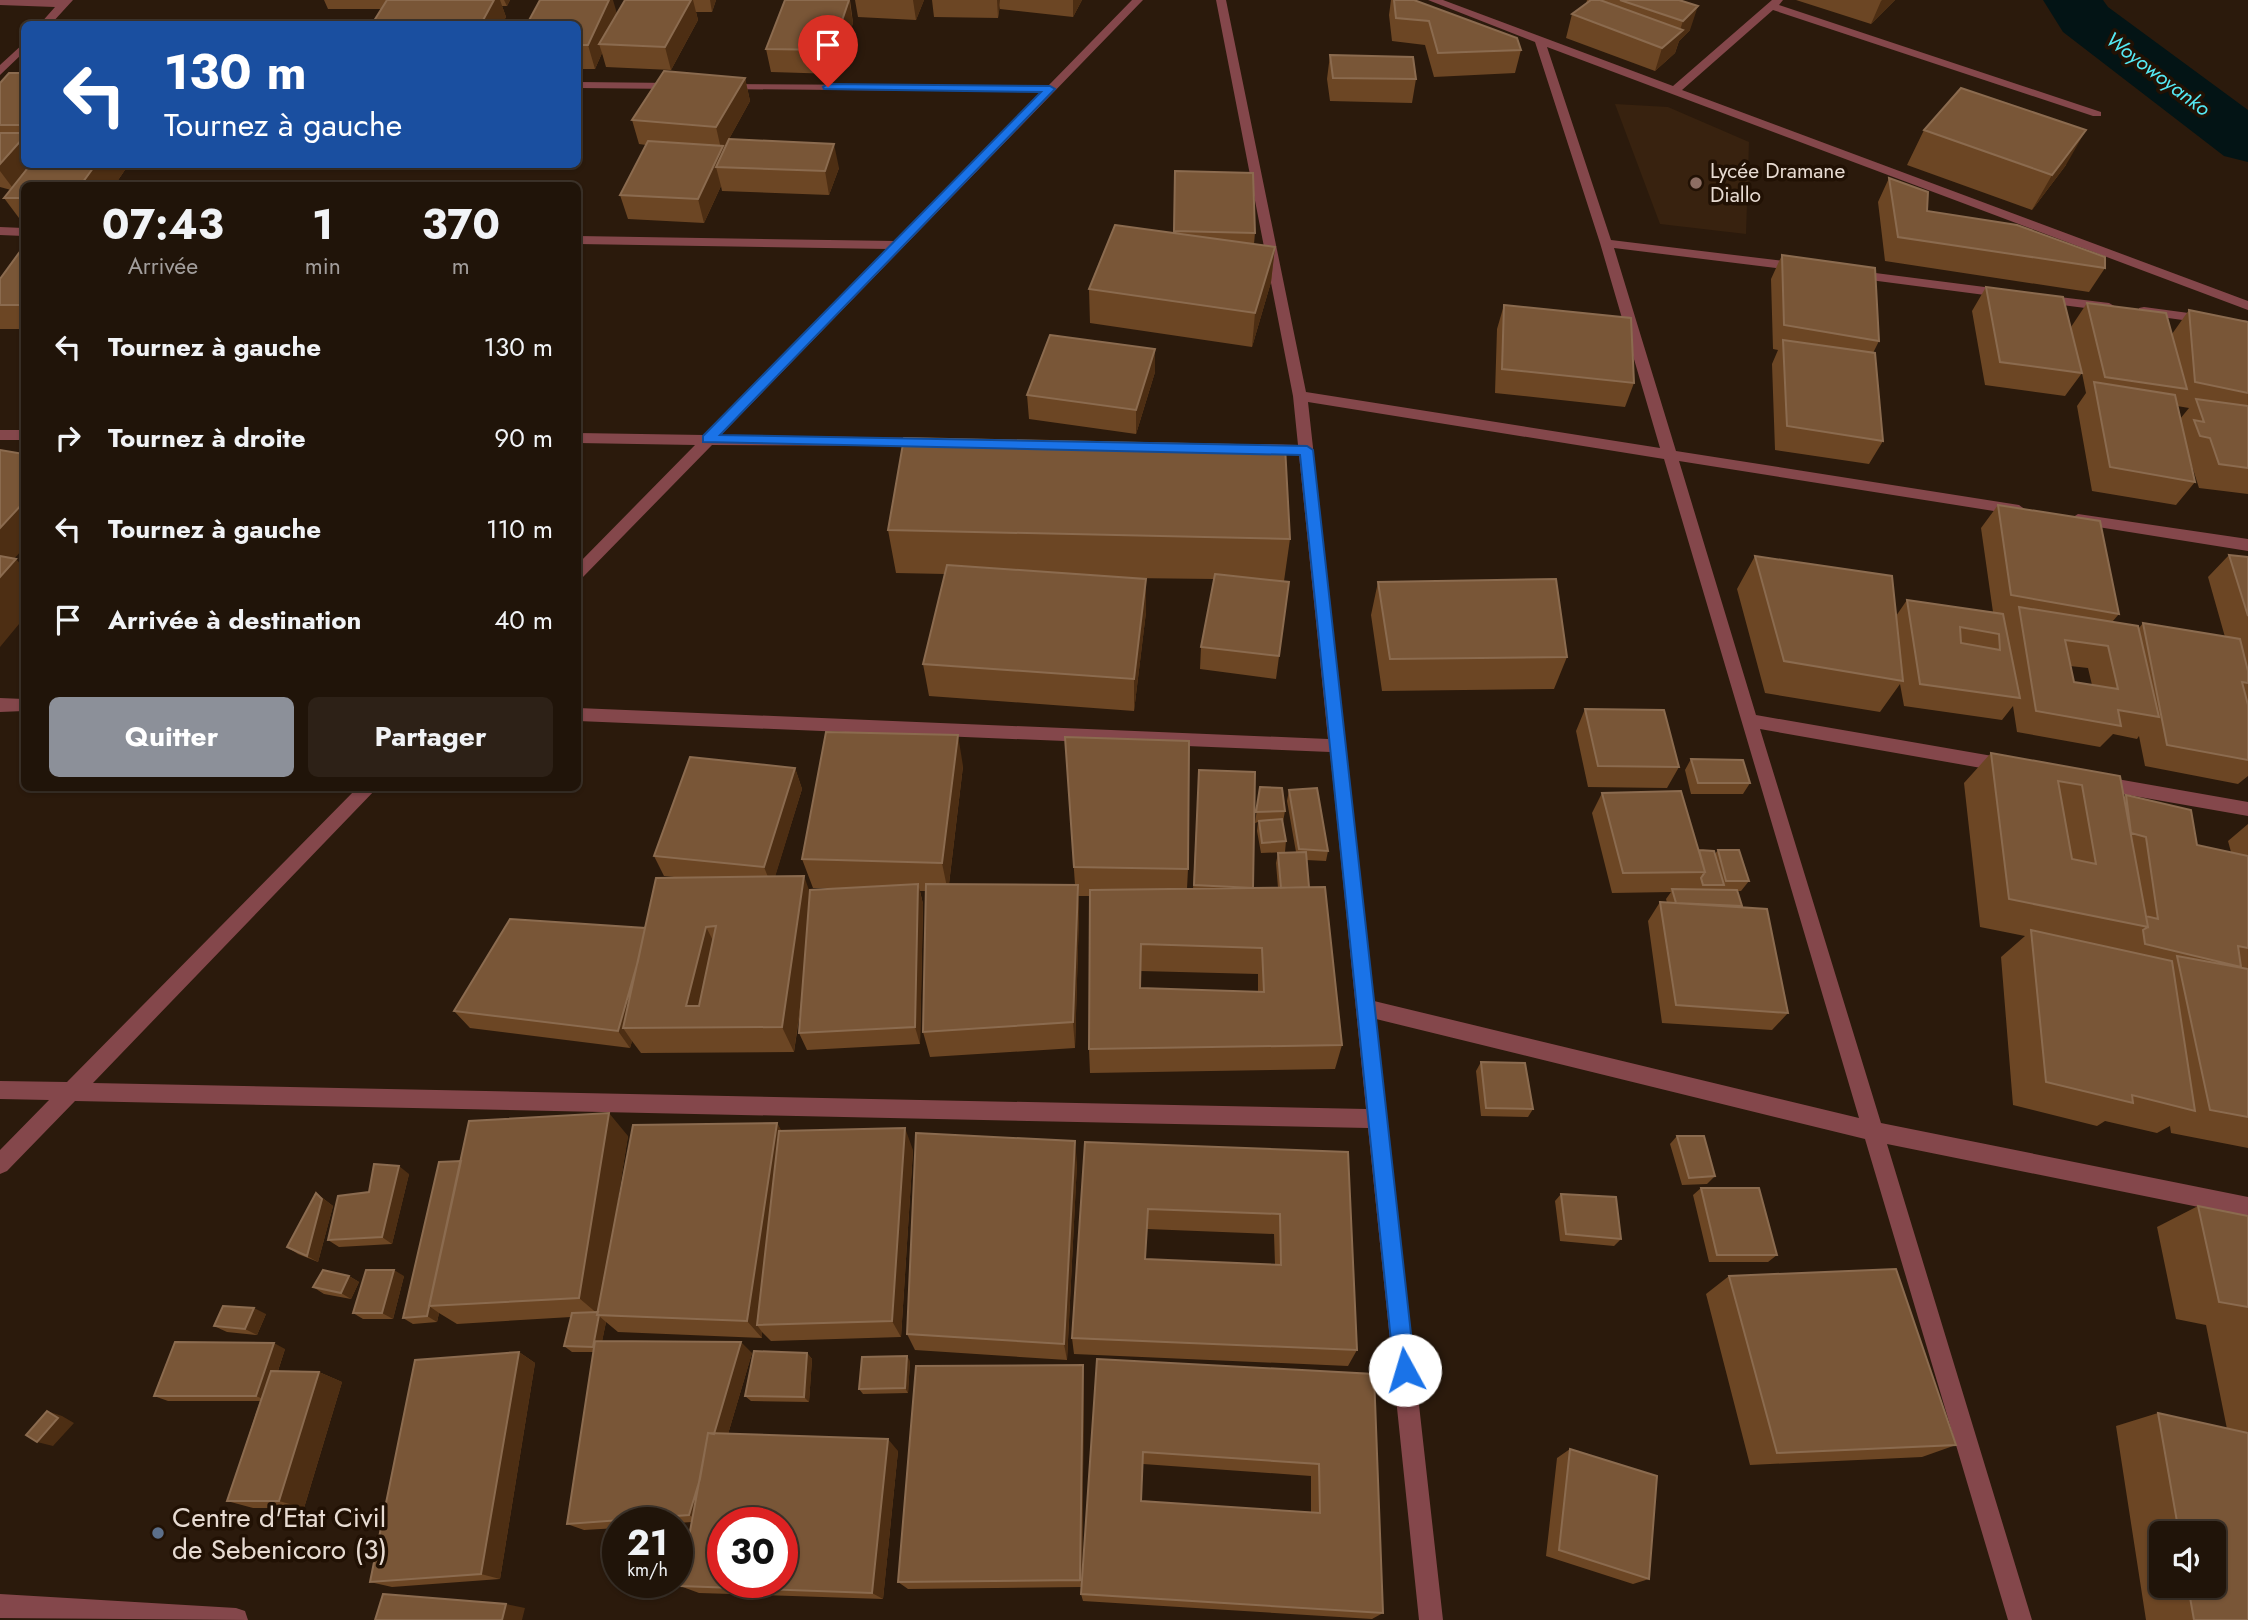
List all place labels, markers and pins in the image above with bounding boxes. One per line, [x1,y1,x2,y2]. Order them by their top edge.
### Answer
pin [798,15,858,87]
place label: Lycée Dramane Diallo [1710,156,1845,210]
marker: Lycée Dramane Diallo [1688,175,1704,191]
place label: Centre d'Etat Civil de Sebenicoro (3) [172,1497,387,1570]
marker: Centre d'Etat Civil de Sebenicoro (3) [150,1525,166,1541]

